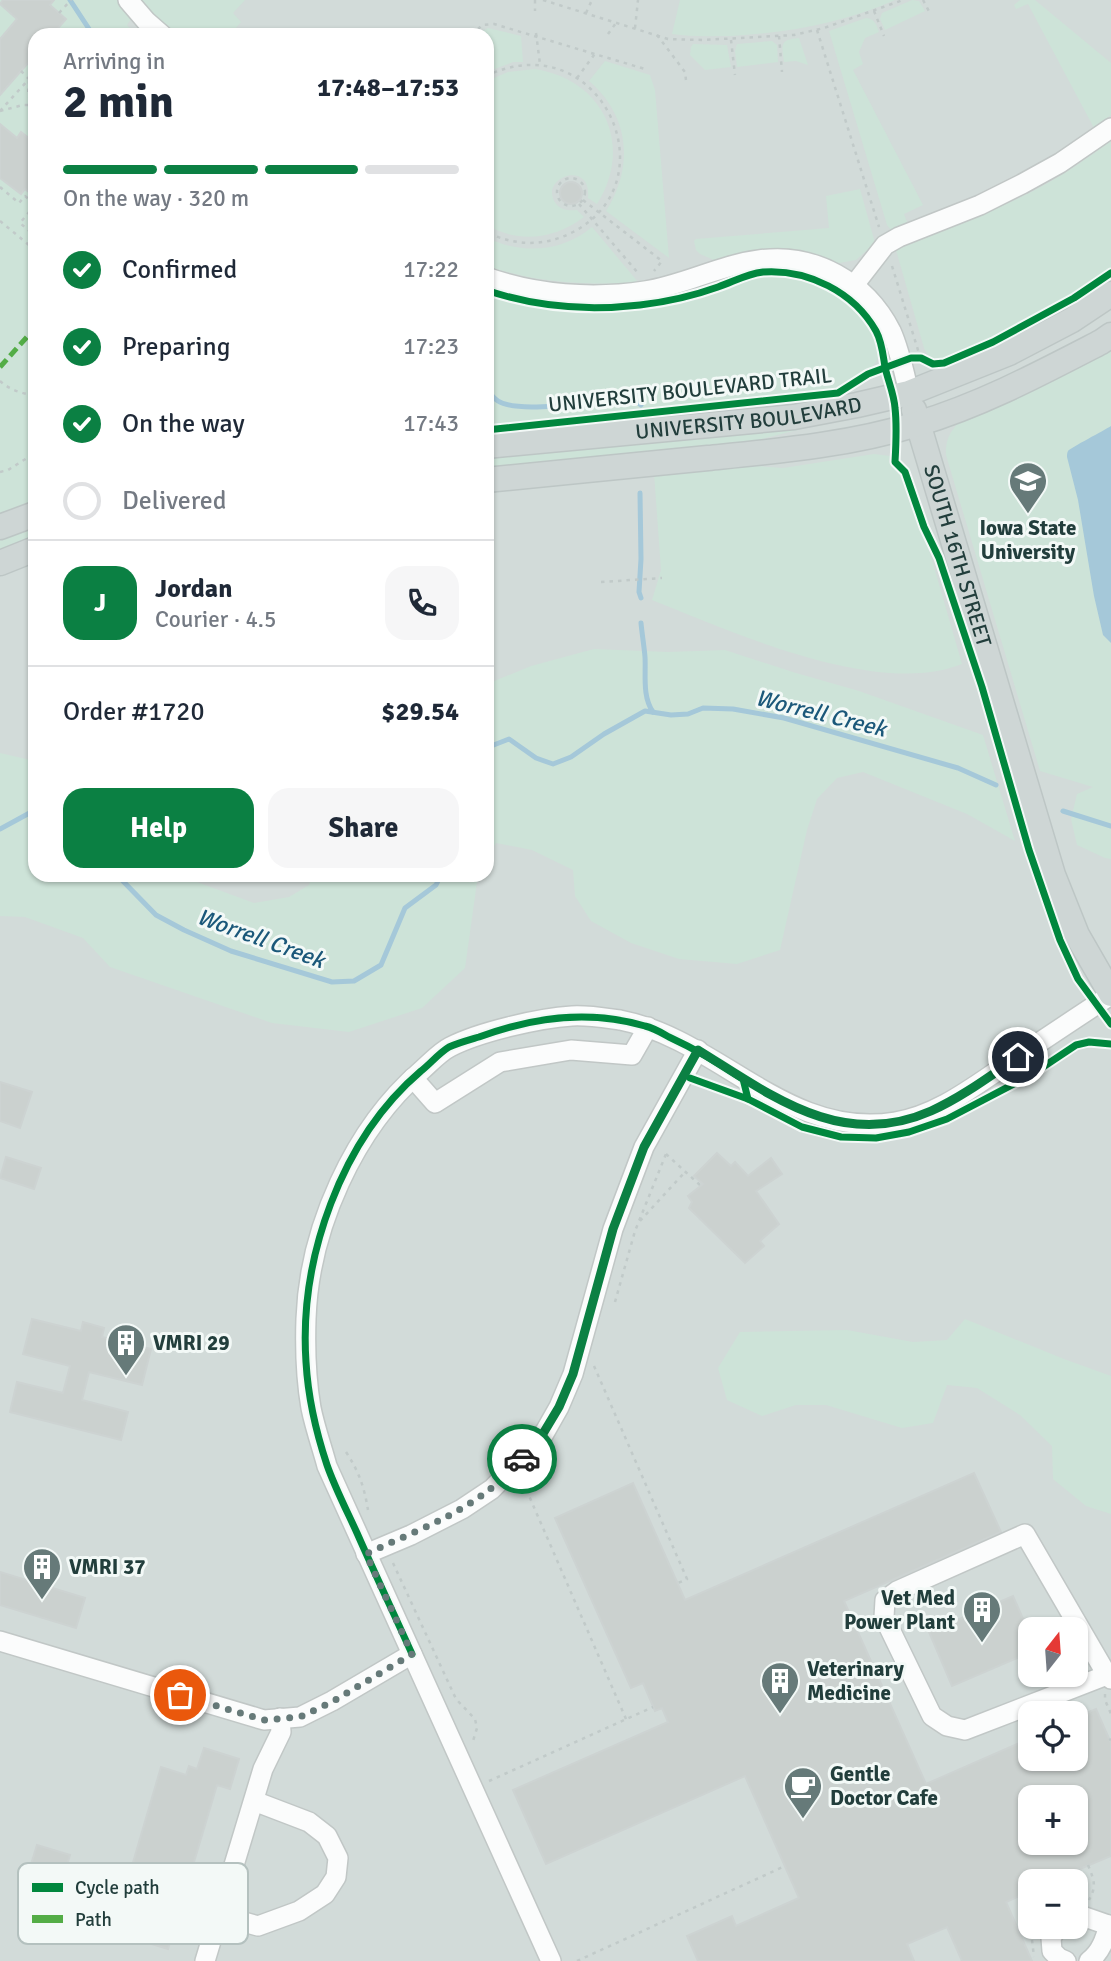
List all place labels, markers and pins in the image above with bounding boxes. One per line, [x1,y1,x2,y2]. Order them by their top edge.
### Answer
school or university icon: Iowa State University [1007,460,1049,515]
place label: Iowa State University [979,515,1077,565]
pin [988,1027,1048,1087]
building icon: VMRI 29 [105,1322,147,1377]
place label: VMRI 29 [153,1330,230,1356]
building icon: VMRI 37 [21,1546,63,1601]
place label: VMRI 37 [69,1554,146,1580]
place label: Vet Med Power Plant [844,1585,955,1635]
building icon: Vet Med Power Plant [961,1589,1003,1644]
place label: Veterinary Medicine [807,1656,905,1706]
building icon: Veterinary Medicine [759,1660,801,1715]
pin [150,1665,210,1725]
place label: Gentle Doctor Cafe [830,1761,938,1811]
cafe icon: Gentle Doctor Cafe [782,1765,824,1820]

